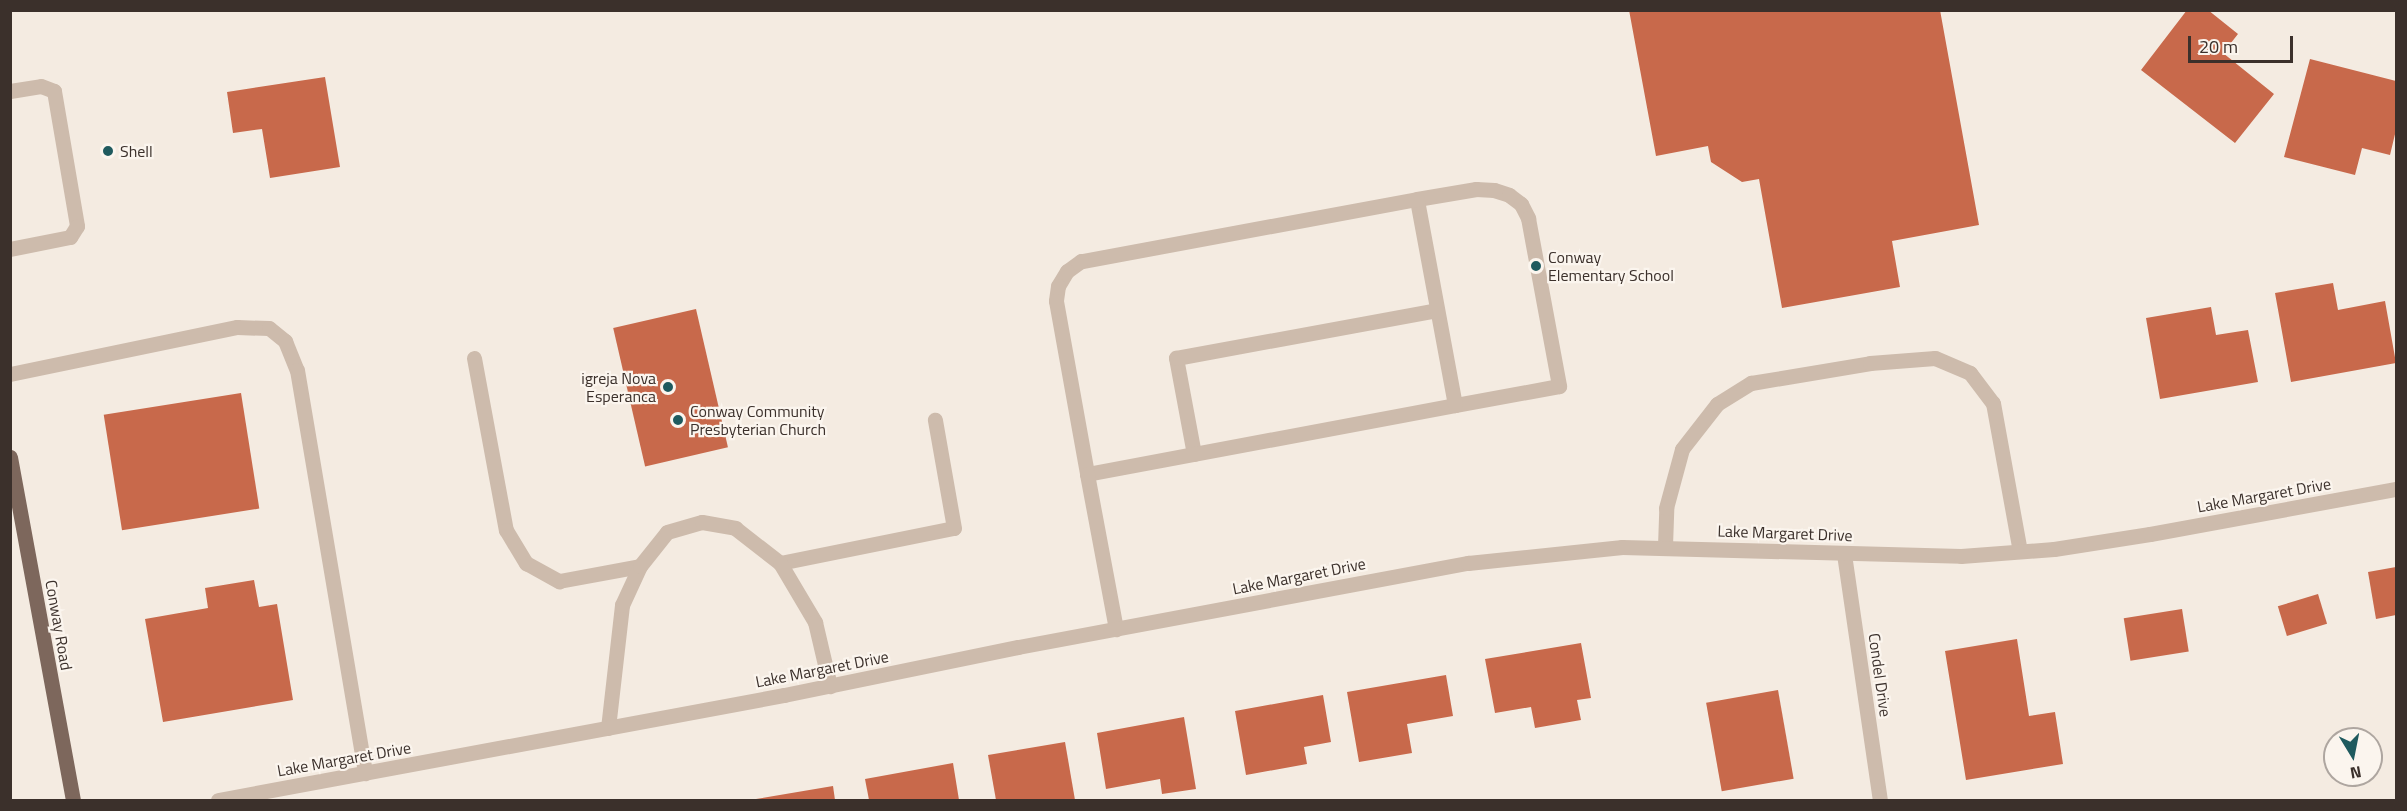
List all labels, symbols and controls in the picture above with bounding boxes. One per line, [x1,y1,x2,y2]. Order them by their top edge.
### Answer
scale bar [2191,24,2296,62]
text: 20 m [2199,33,2238,60]
place label: Shell [120,141,153,161]
marker: Shell [101,144,115,158]
place label: Conway Elementary School [1548,247,1674,285]
marker: Conway Elementary School [1529,259,1543,273]
place label: igreja Nova Esperanca [581,368,656,406]
marker: igreja Nova Esperanca [661,380,675,394]
place label: Conway Community Presbyterian Church [690,401,826,439]
marker: Conway Community Presbyterian Church [671,413,685,427]
street label: Lake Margaret Drive [2196,474,2332,516]
street label: Lake Margaret Drive [1717,521,1853,545]
street label: Lake Margaret Drive [1231,554,1367,598]
street label: Conway Road [42,578,76,672]
street label: Condel Drive [1865,632,1895,718]
street label: Lake Margaret Drive [754,647,890,691]
north arrow [2323,727,2383,787]
street label: Lake Margaret Drive [276,738,412,780]
text: N [2348,760,2363,786]

